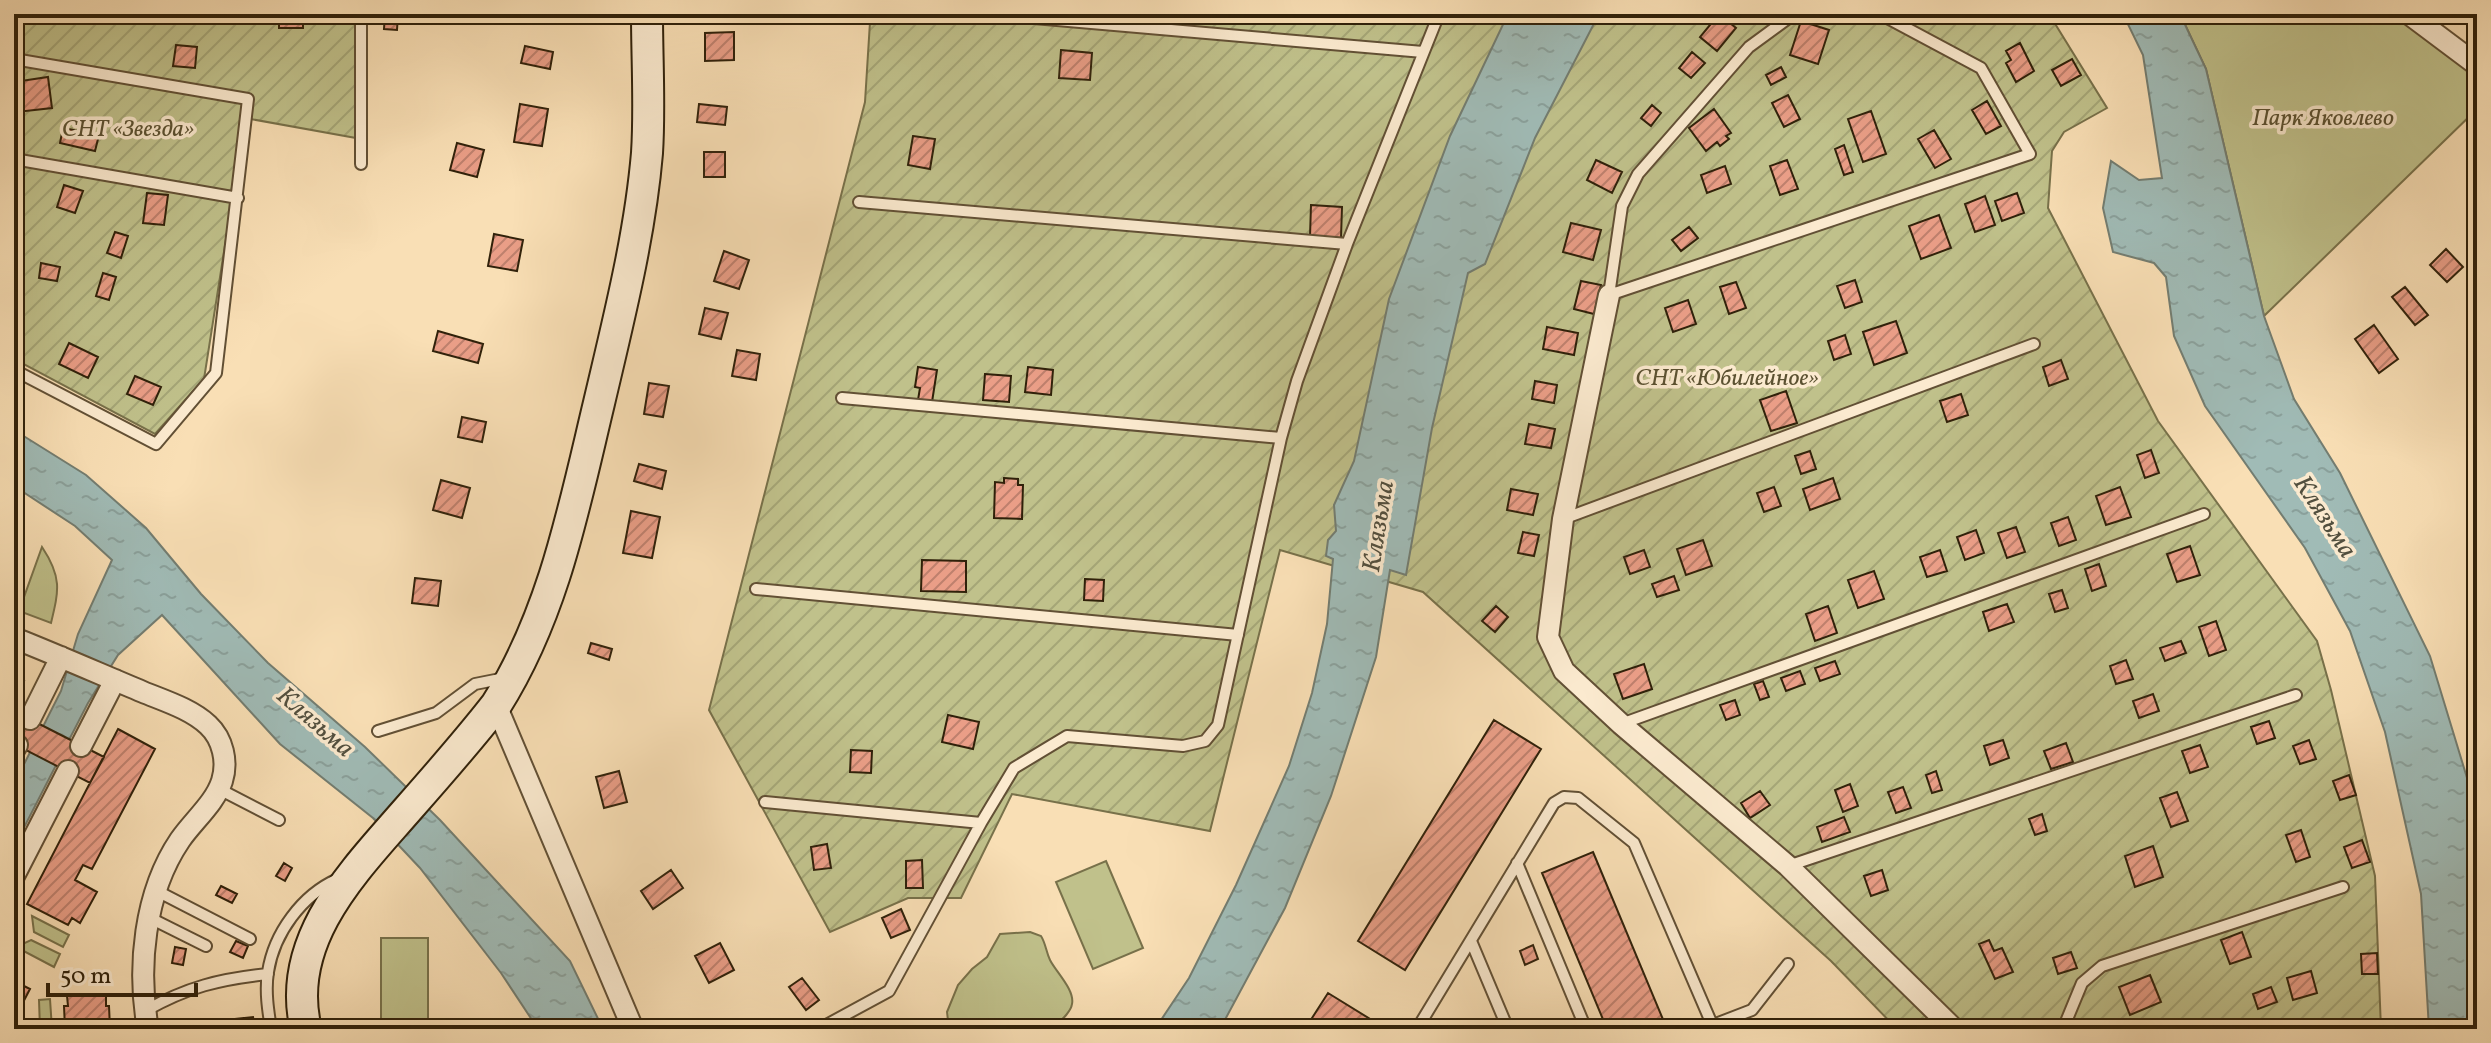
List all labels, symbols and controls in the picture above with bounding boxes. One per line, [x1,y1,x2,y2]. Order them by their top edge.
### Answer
park label: Парк Яковлево [2252,102,2394,136]
park label: СНТ «Звезда» [62,113,194,147]
park label: СНТ «Юбилейное» [1635,362,1819,396]
water label: Клязьма [2284,469,2365,566]
water label: Клязьма [1354,478,1404,575]
water label: Клязьма [268,679,361,766]
scale bar [48,947,196,997]
text: 50 m [60,960,112,994]

